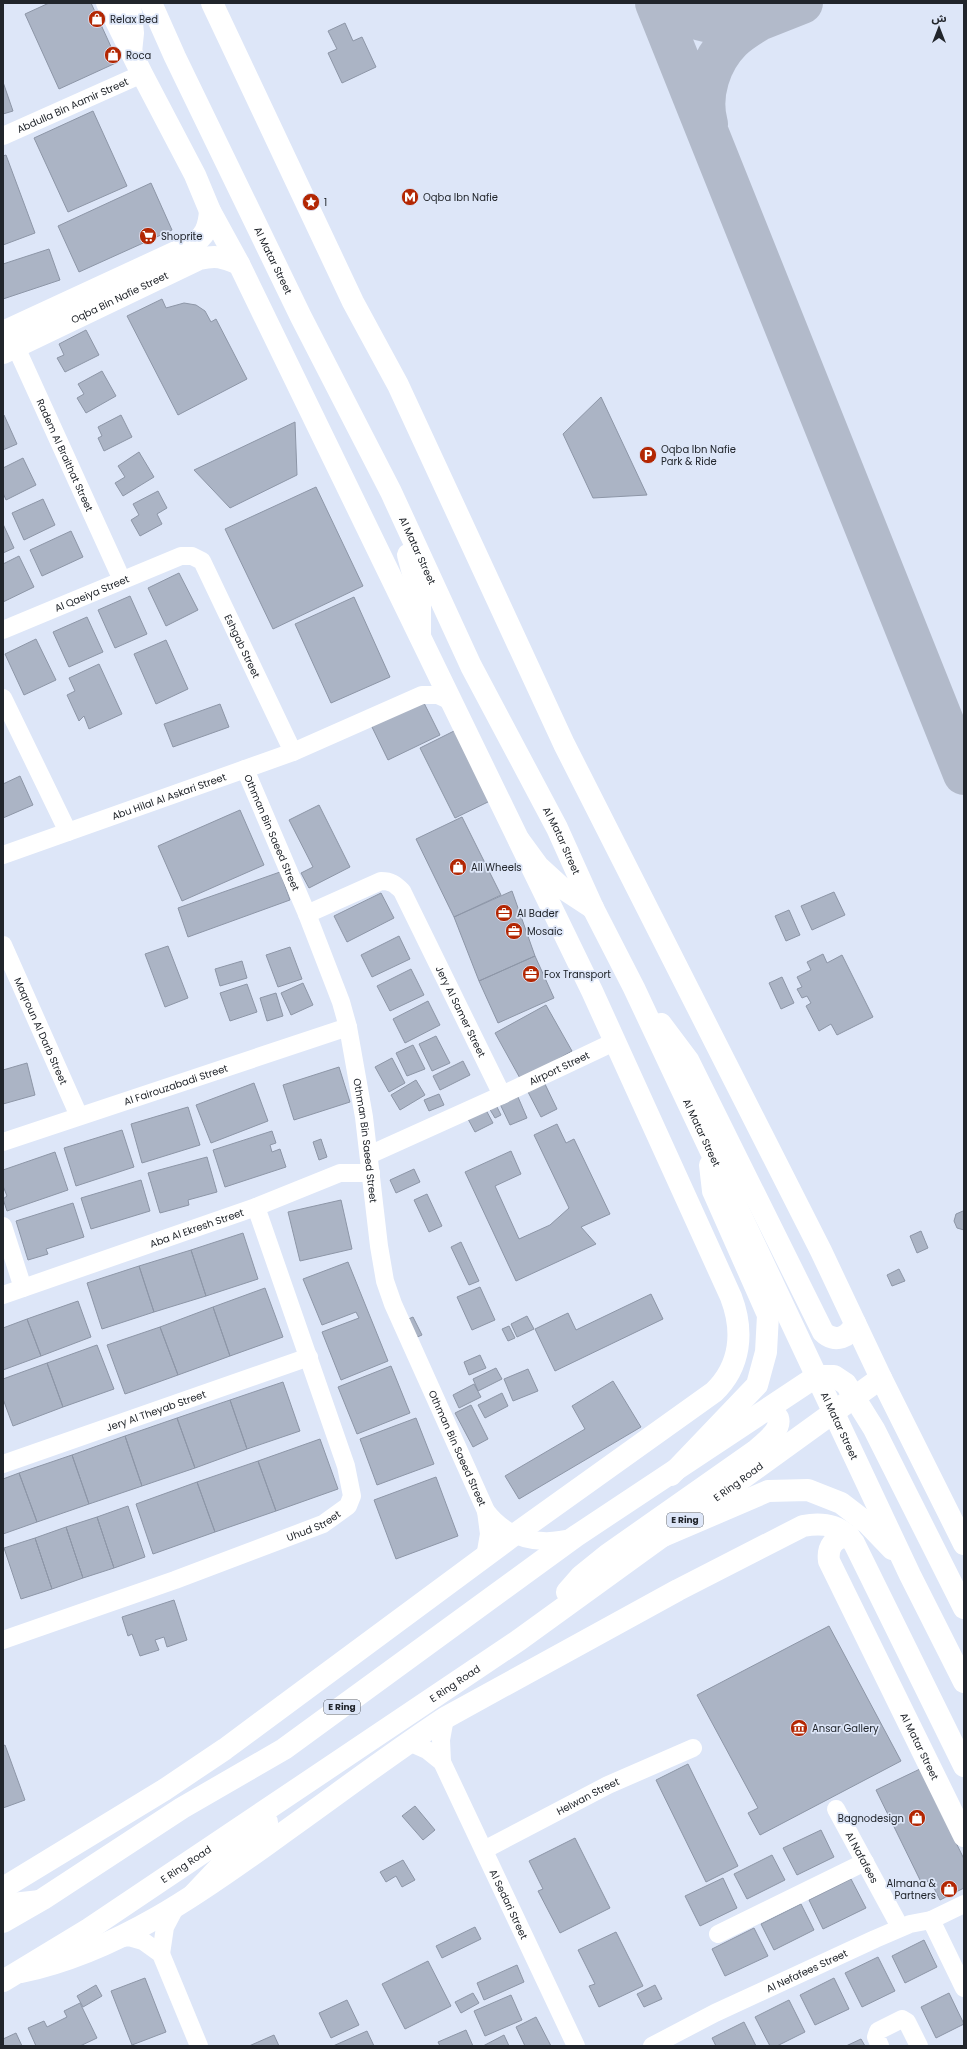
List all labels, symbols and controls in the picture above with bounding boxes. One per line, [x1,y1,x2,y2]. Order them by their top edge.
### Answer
north arrow [919,8,959,48]
shop icon: Relax Bed [87,9,107,29]
text: ش [931,10,947,26]
place label: Relax Bed [110,12,158,27]
shop icon: Roca [103,45,123,65]
place label: Roca [126,48,151,63]
street label: Abdulla Bin Aamir Street [14,73,131,136]
metro station icon: Oqba Ibn Nafie [400,187,420,207]
place label: Oqba Ibn Nafie [423,190,498,205]
place icon: 1 [301,192,321,212]
place label: 1 [324,195,327,210]
street label: Al Matar Street [251,224,296,297]
supermarket icon: Shoprite [138,226,158,246]
place label: Shoprite [161,229,202,244]
street label: Oqba Bin Nafie Street [68,267,171,327]
street label: Radem Al Braithat Street [33,396,97,514]
place label: Oqba Ibn Nafie Park & Ride [661,442,736,469]
parking icon: Oqba Ibn Nafie Park & Ride [638,445,658,465]
street label: Al Matar Street [396,514,440,587]
street label: Al Qaeiya Street [52,571,132,615]
street label: Eshgab Street [221,612,264,681]
street label: Abu Hilal Al Askari Street [110,769,228,823]
street label: Othman Bin Saeed Street [241,772,304,893]
street label: Al Matar Street [539,804,584,877]
shop icon: All Wheels [448,857,468,877]
place label: All Wheels [471,860,522,875]
office icon: Al Bader [494,903,514,923]
place label: Al Bader [517,906,559,921]
office icon: Mosaic [504,921,524,941]
place label: Mosaic [527,924,563,939]
street label: Jery Al Samer Street [432,963,490,1060]
office icon: Fox Transport [521,964,541,984]
place label: Fox Transport [544,967,611,982]
street label: Maqroun Al Darb Street [11,975,72,1087]
street label: Airport Street [526,1047,592,1089]
street label: Al Fairouzabadi Street [122,1060,230,1109]
street label: Othman Bin Saeed Street [350,1077,381,1204]
street label: Al Matar Street [680,1096,724,1169]
street label: Aba Al Ekresh Street [148,1204,246,1251]
street label: Jery Al Theyab Street [104,1386,208,1435]
street label: Othman Bin Saeed Street [425,1388,490,1509]
street label: Al Matar Street [817,1389,862,1462]
street label: E Ring Road [710,1458,766,1505]
street label: Uhud Street [284,1506,344,1545]
road number: E Ring [667,1513,703,1527]
street label: E Ring Road [426,1661,483,1706]
road number: E Ring [324,1700,360,1714]
street label: Al Matar Street [897,1710,943,1783]
museum icon: Ansar Gallery [789,1718,809,1738]
place label: Ansar Gallery [812,1721,879,1736]
street label: Helwan Street [554,1773,622,1818]
shop icon: Bagnodesign [907,1808,927,1828]
place label: Bagnodesign [838,1811,904,1826]
street label: Al Nafafees [842,1829,882,1886]
street label: E Ring Road [157,1842,214,1886]
street label: Al Sedari Street [486,1867,532,1942]
place label: Almana & Partners [887,1876,937,1903]
shop icon: Almana & Partners [939,1879,959,1899]
street label: Al Nefafees Street [763,1945,850,1996]

